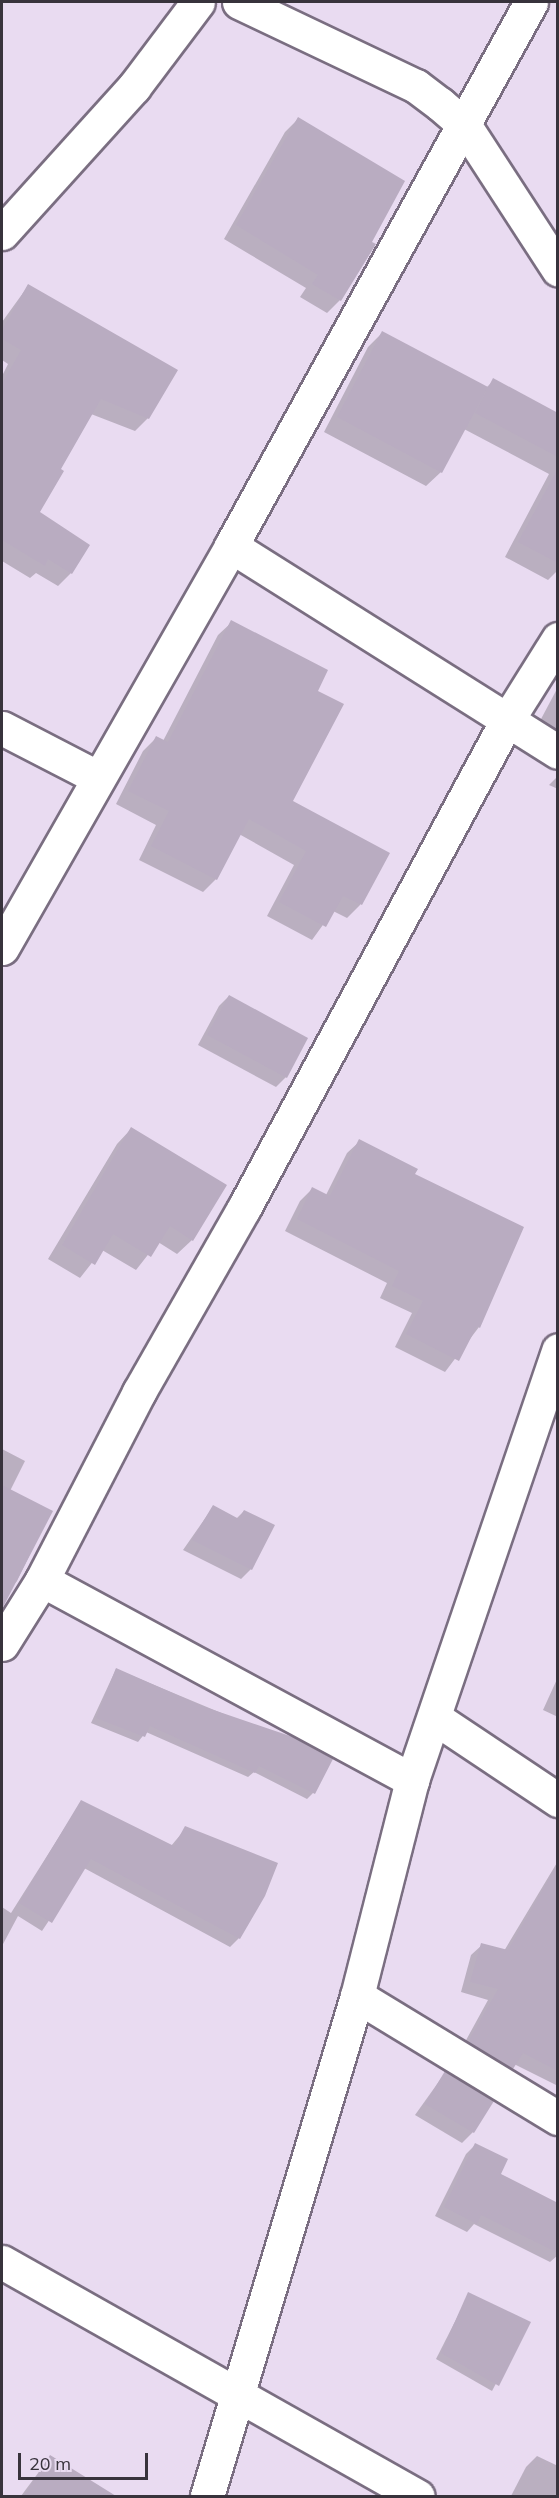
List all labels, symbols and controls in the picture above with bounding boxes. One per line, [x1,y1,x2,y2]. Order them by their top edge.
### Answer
scale bar [21,2441,152,2479]
text: 20 m [29,2452,71,2475]

